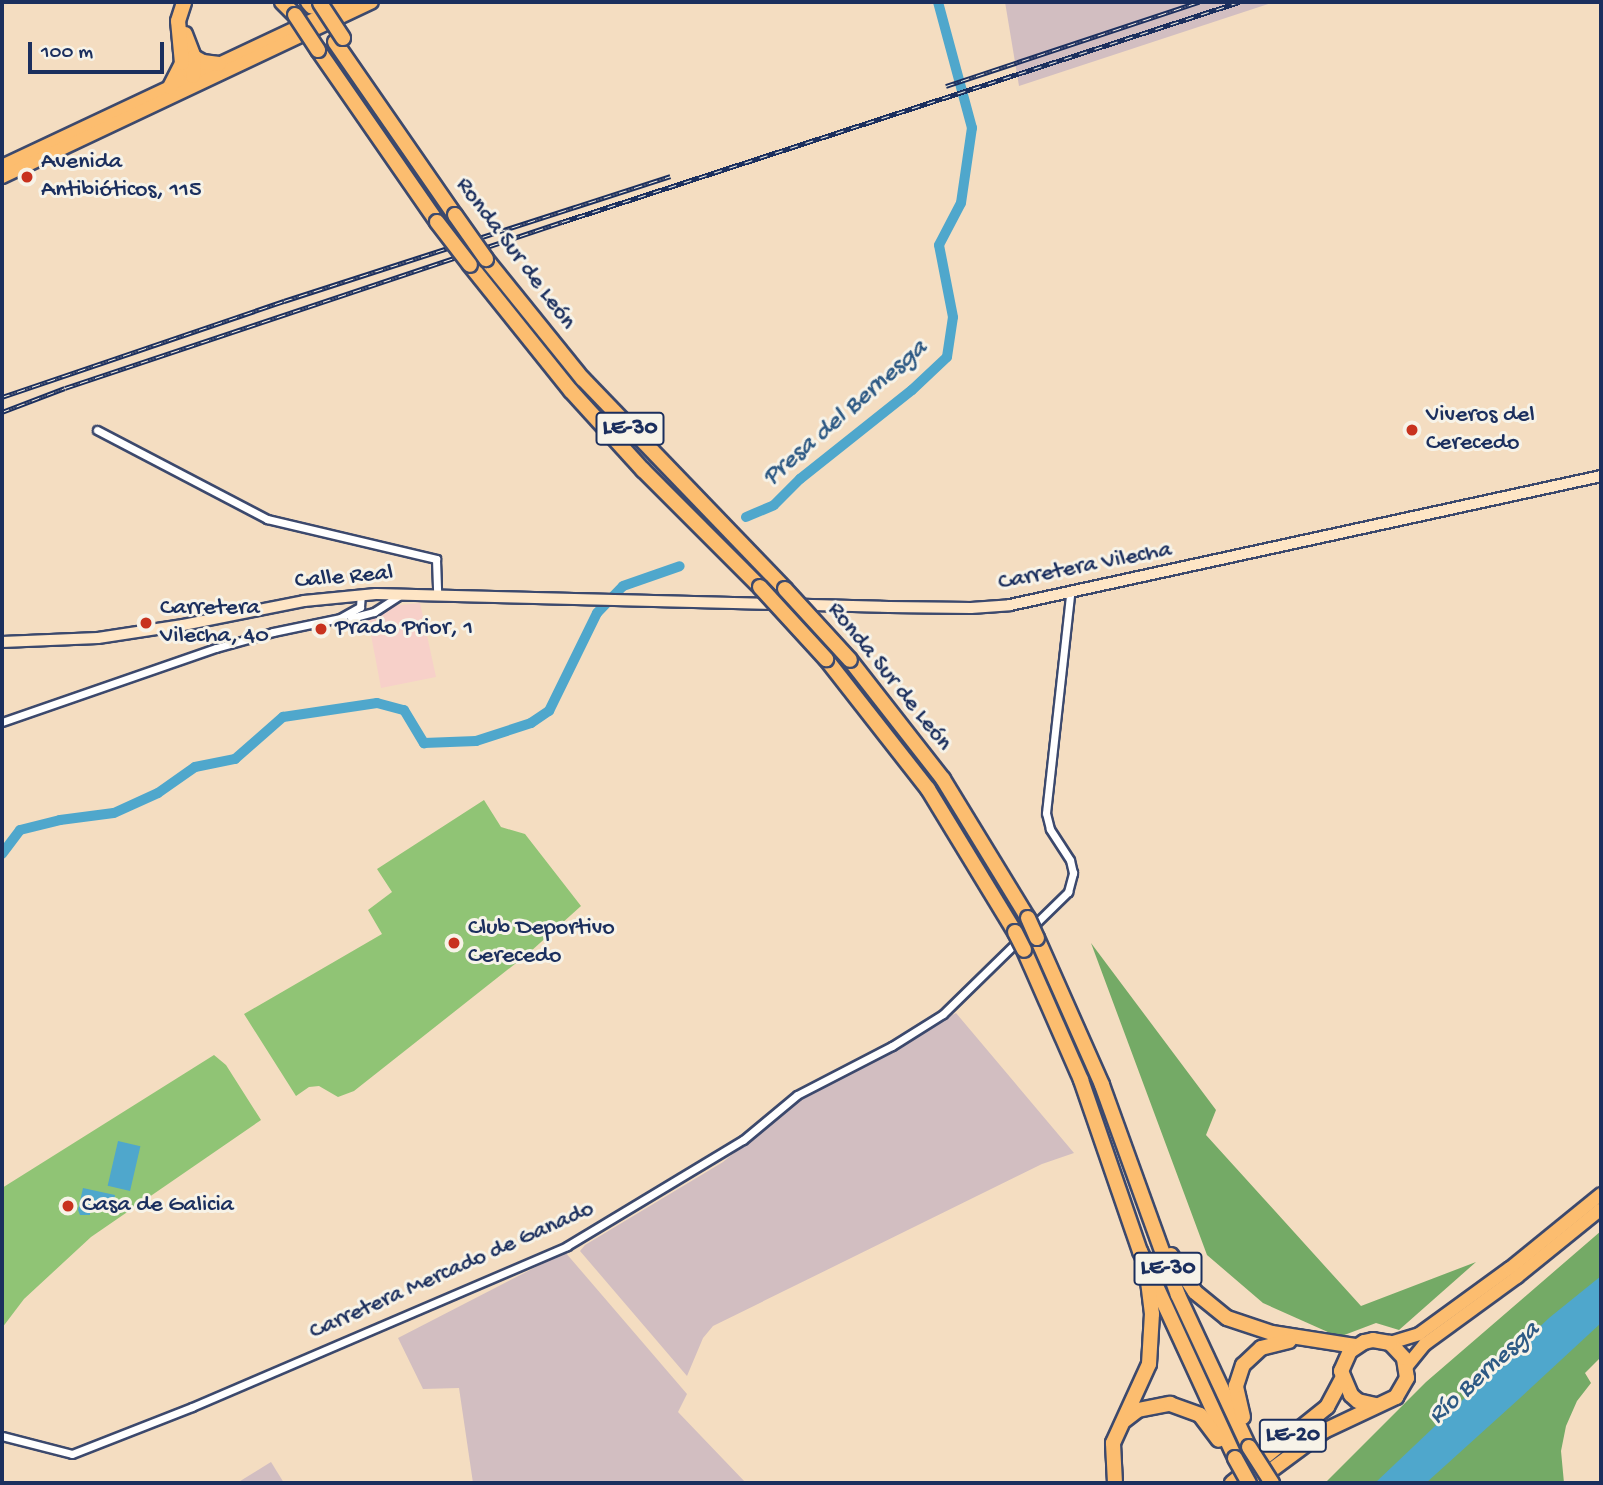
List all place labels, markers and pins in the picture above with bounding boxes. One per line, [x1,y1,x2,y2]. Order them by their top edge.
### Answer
place label: Avenida Antibióticos, 115 [41,149,202,205]
marker: Avenida Antibióticos, 115 [19,169,35,185]
place label: Viveros del Cerecedo [1426,402,1535,458]
marker: Viveros del Cerecedo [1404,422,1420,438]
place label: Carretera Vilecha, 40 [160,595,269,651]
marker: Carretera Vilecha, 40 [138,615,154,631]
place label: Prado Prior, 1 [335,615,473,643]
marker: Prado Prior, 1 [313,621,329,637]
place label: Club Deportivo Cerecedo [468,915,615,971]
marker: Club Deportivo Cerecedo [446,935,462,951]
place label: Casa de Galicia [82,1192,234,1220]
marker: Casa de Galicia [60,1198,76,1214]

